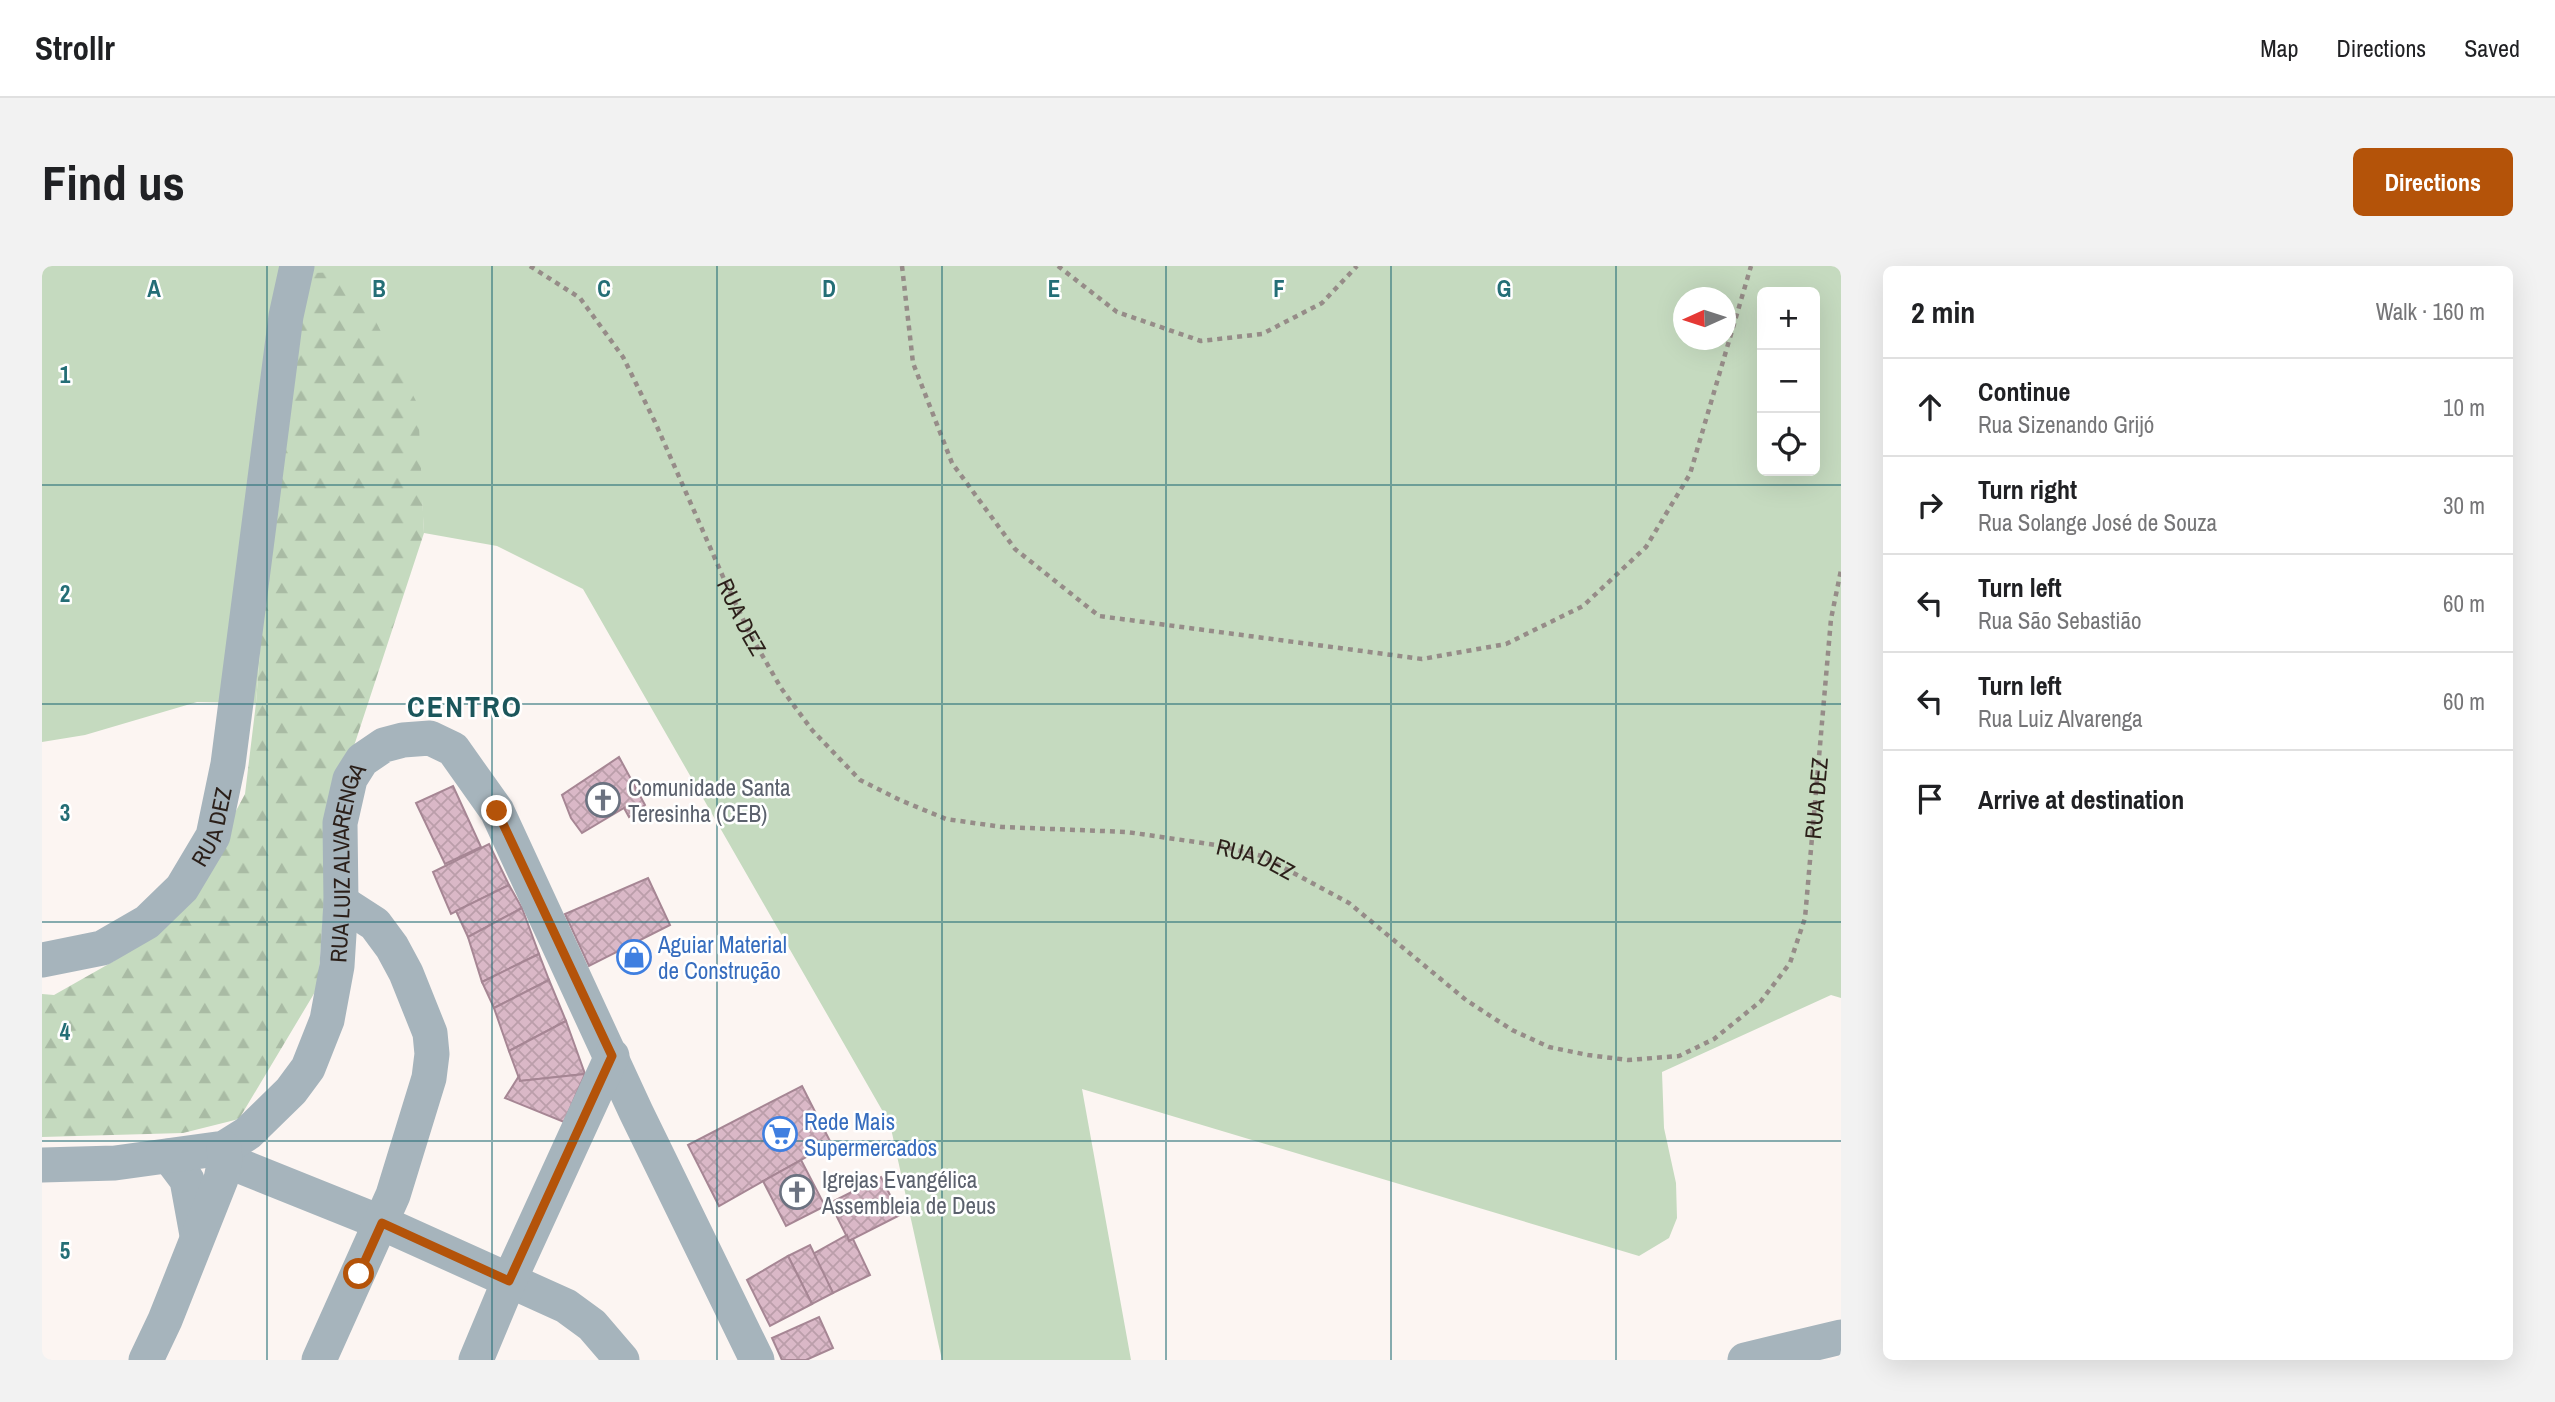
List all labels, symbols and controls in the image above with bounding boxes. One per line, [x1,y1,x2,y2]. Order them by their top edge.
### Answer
text: Strollr [35,26,115,70]
text: Map [2260,32,2298,64]
text: Directions [2336,32,2426,64]
text: Saved [2464,32,2520,64]
button: Directions [2353,148,2513,216]
text: Find us [42,149,185,215]
text: A [147,273,161,304]
text: B [372,273,386,304]
text: C [597,273,611,304]
text: D [822,273,836,304]
text: E [1048,273,1060,304]
text: F [1273,273,1285,304]
text: G [1497,273,1511,304]
north arrow [1673,287,1736,350]
map controls [1757,287,1820,476]
button: + [1757,287,1820,350]
text: 2 min [1911,292,1975,332]
text: Walk · 160 m [2376,296,2485,327]
button: − [1757,350,1820,413]
text: 1 [60,359,71,390]
text: Continue [1978,374,2070,409]
icon: ahead [1911,388,1949,426]
text: 10 m [2443,392,2485,423]
text: Rua Sizenando Grijó [1978,409,2154,440]
button: locate [1757,413,1820,476]
text: Turn right [1978,472,2077,507]
icon: right [1911,486,1949,524]
text: 30 m [2443,490,2485,521]
text: Rua Solange José de Souza [1978,507,2217,538]
text: Turn left [1978,570,2062,605]
street label: RUA DEZ [710,573,775,661]
text: 2 [60,578,70,609]
icon: left [1911,584,1949,622]
text: 60 m [2443,588,2485,619]
text: Rua São Sebastião [1978,605,2142,636]
text: Turn left [1978,668,2062,703]
icon: left [1911,682,1949,720]
district label: CENTRO [407,686,523,726]
text: 60 m [2443,686,2485,717]
text: Rua Luiz Alvarenga [1978,703,2143,734]
street label: RUA LUIZ ALVARENGA [322,756,372,963]
street label: RUA DEZ [1796,756,1834,840]
place label: Comunidade Santa Teresinha (CEB) [628,772,791,829]
icon: arrive [1911,780,1949,818]
church icon: Comunidade Santa Teresinha (CEB) [584,781,622,819]
text: Arrive at destination [1978,782,2184,817]
street label: RUA DEZ [183,784,238,872]
route end [481,795,512,826]
text: 3 [60,797,70,828]
street label: RUA DEZ [1213,830,1301,887]
place label: Aguiar Material de Construção [657,929,787,986]
shop icon: Aguiar Material de Construção [615,938,653,976]
text: 4 [60,1016,71,1047]
place label: Rede Mais Supermercados [804,1106,937,1163]
supermarket icon: Rede Mais Supermercados [761,1115,799,1153]
place label: Igrejas Evangélica Assembleia de Deus [821,1164,996,1221]
church icon: Igrejas Evangélica Assembleia de Deus [778,1173,816,1211]
text: 5 [60,1235,70,1266]
route start [343,1258,374,1289]

